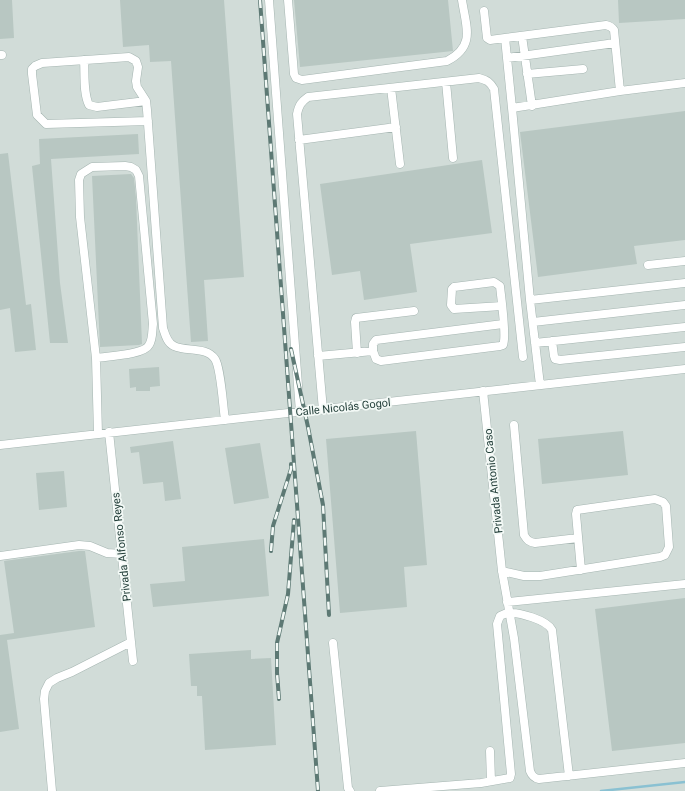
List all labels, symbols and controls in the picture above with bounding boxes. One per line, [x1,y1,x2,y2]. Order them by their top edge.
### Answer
street label: Calle Nicolás Gogol [295,396,391,419]
street label: Privada Antonio Caso [482,428,505,534]
street label: Privada Alfonso Reyes [109,492,134,602]

